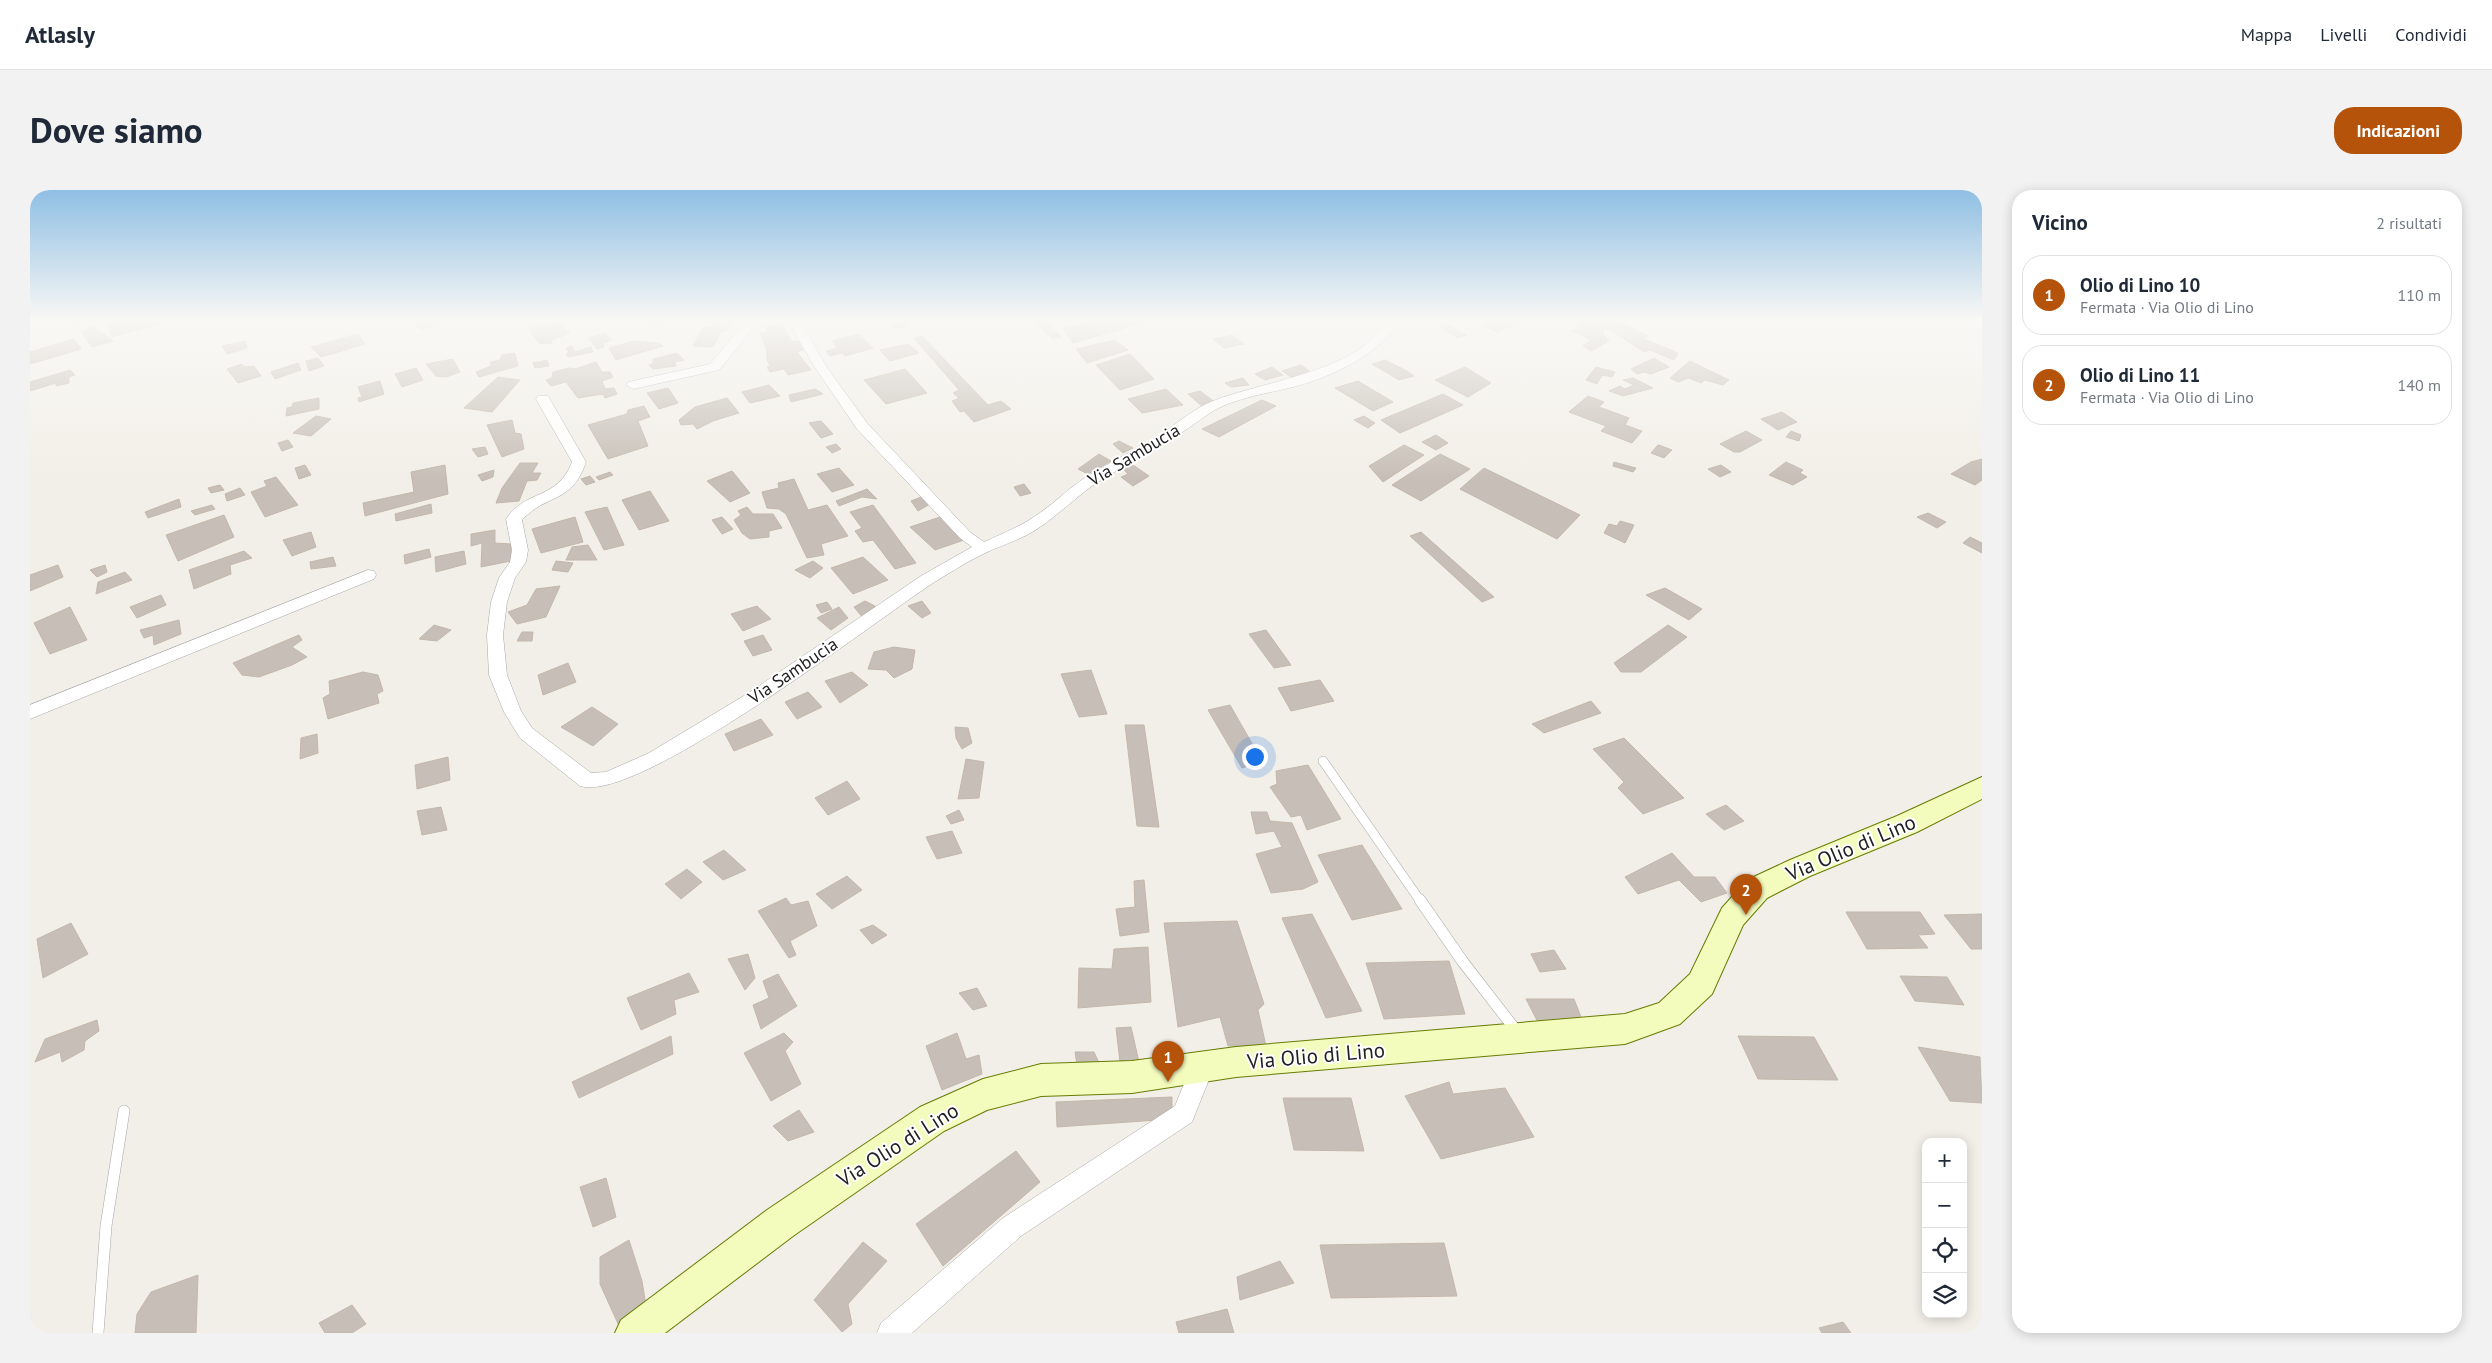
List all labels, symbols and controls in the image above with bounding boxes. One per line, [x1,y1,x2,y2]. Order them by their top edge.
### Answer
text: Atlasly [25,19,95,50]
text: Mappa [2241,23,2292,46]
text: Livelli [2320,23,2367,46]
text: Condividi [2395,23,2467,46]
text: Dove siamo [30,107,203,153]
button: Indicazioni [2334,107,2462,154]
text: Vicino [2032,209,2088,236]
text: 2 risultati [2376,213,2442,233]
text: Olio di Lino 10 [2080,273,2200,297]
text: 1 [2044,285,2054,305]
text: 110 m [2398,285,2441,305]
text: Fermata · Via Olio di Lino [2080,297,2254,317]
text: Olio di Lino 11 [2080,363,2200,387]
text: 2 [2044,375,2054,395]
text: 140 m [2398,375,2441,395]
text: Fermata · Via Olio di Lino [2080,387,2254,407]
street label: Via Sambucia [1083,418,1184,492]
street label: Via Sambucia [743,632,842,710]
your location [1242,744,1268,770]
street label: Via Olio di Lino [1781,808,1920,887]
pin: 2 [1730,874,1762,915]
street label: Via Olio di Lino [1245,1036,1386,1075]
pin: 1 [1152,1041,1184,1082]
street label: Via Olio di Lino [831,1096,964,1193]
map controls [1922,1138,1967,1318]
button: + [1922,1138,1967,1183]
button: − [1922,1183,1967,1228]
button: locate [1922,1228,1967,1273]
button: layers [1922,1273,1967,1318]

